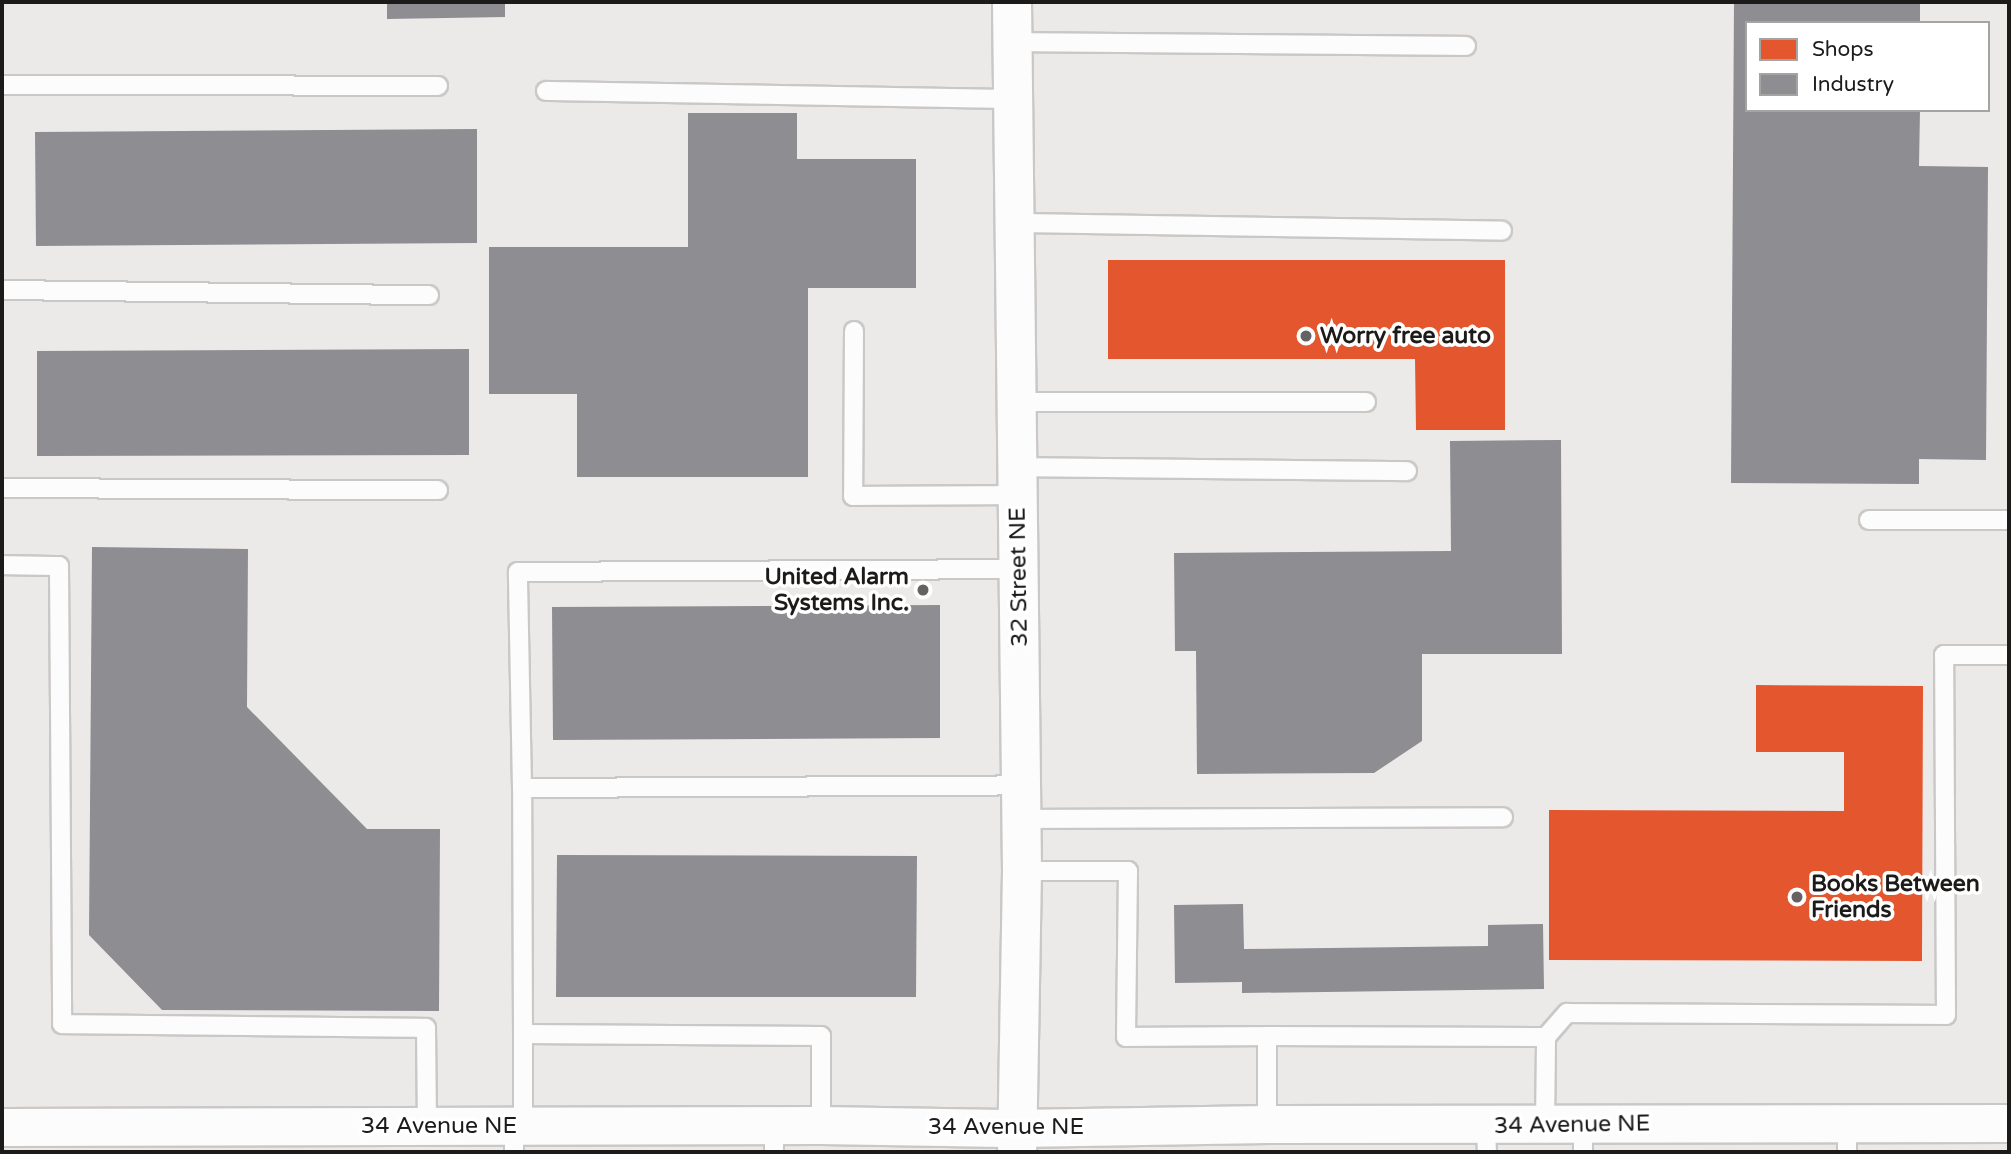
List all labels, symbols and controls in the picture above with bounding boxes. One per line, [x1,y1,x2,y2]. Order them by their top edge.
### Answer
legend [1745,21,1990,112]
text: Shops [1812,37,1874,62]
text: Industry [1812,72,1894,97]
place label: Worry free auto [1320,322,1491,350]
marker: Worry free auto [1298,328,1314,344]
street label: 32 Street NE [1004,507,1034,647]
place label: United Alarm Systems Inc. [765,563,909,617]
marker: United Alarm Systems Inc. [915,582,931,598]
place label: Books Between Friends [1811,870,1980,924]
marker: Books Between Friends [1789,889,1805,905]
street label: 34 Avenue NE [1494,1110,1650,1140]
street label: 34 Avenue NE [361,1112,517,1140]
street label: 34 Avenue NE [928,1113,1084,1141]

